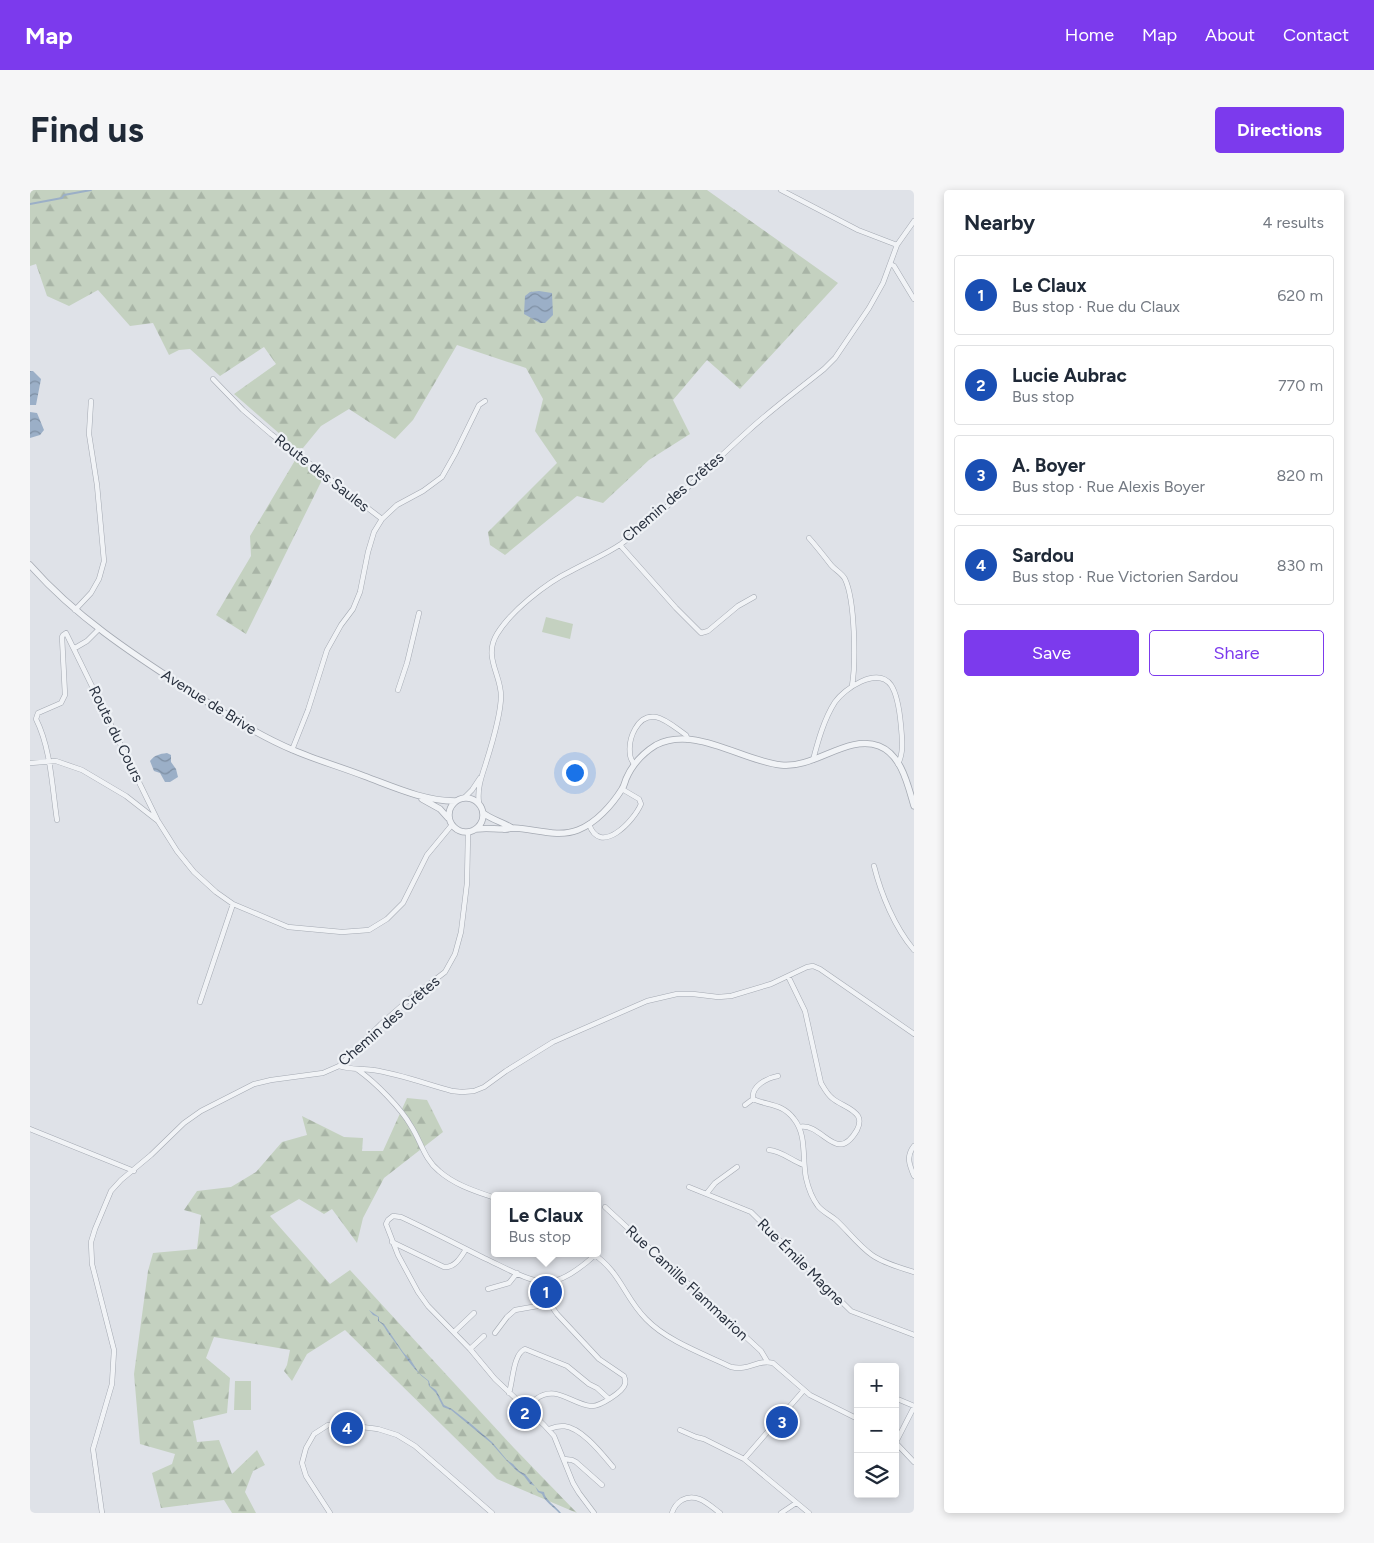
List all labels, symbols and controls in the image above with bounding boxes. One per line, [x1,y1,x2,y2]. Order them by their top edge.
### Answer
text: Map [25,21,73,50]
text: Home [1065,24,1114,46]
text: Map [1142,24,1177,46]
text: About [1205,24,1255,46]
text: Contact [1283,24,1349,46]
button: Directions [1215,107,1344,153]
text: Find us [30,109,144,151]
text: Nearby [964,210,1035,235]
text: 4 results [1263,213,1324,232]
text: Le Claux [1012,274,1087,297]
text: 1 [978,286,984,305]
text: 620 m [1277,286,1323,305]
text: Bus stop · Rue du Claux [1012,297,1180,316]
text: Lucie Aubrac [1012,364,1127,387]
text: 2 [976,376,986,395]
text: 770 m [1278,376,1323,395]
text: Bus stop [1012,387,1074,406]
street label: Route des Saules [271,430,373,516]
street label: Chemin des Crêtes [619,448,727,546]
text: A. Boyer [1012,454,1085,477]
text: 3 [977,466,985,485]
text: 820 m [1276,466,1323,485]
text: Bus stop · Rue Alexis Boyer [1012,477,1205,496]
text: Sardou [1012,544,1074,567]
text: 4 [976,556,986,575]
text: 830 m [1277,556,1323,575]
text: Bus stop · Rue Victorien Sardou [1012,567,1238,586]
button: Save [964,630,1139,676]
button: Share [1149,630,1324,676]
street label: Avenue de Brive [158,666,260,738]
street label: Route du Cours [85,683,147,785]
your location [562,760,588,786]
street label: Chemin des Crêtes [335,972,443,1070]
popup [491,1192,601,1257]
text: Le Claux [509,1204,583,1227]
street label: Rue Émile Magne [754,1215,848,1309]
street label: Rue Camille Flammarion [622,1222,752,1344]
text: Bus stop [509,1227,571,1246]
pin: 1 [530,1273,562,1311]
map controls [854,1363,899,1498]
button: + [854,1363,899,1408]
pin: 2 [509,1394,541,1432]
pin: 3 [766,1403,798,1441]
button: − [854,1408,899,1453]
pin: 4 [331,1409,363,1447]
button: layers [854,1453,899,1498]

